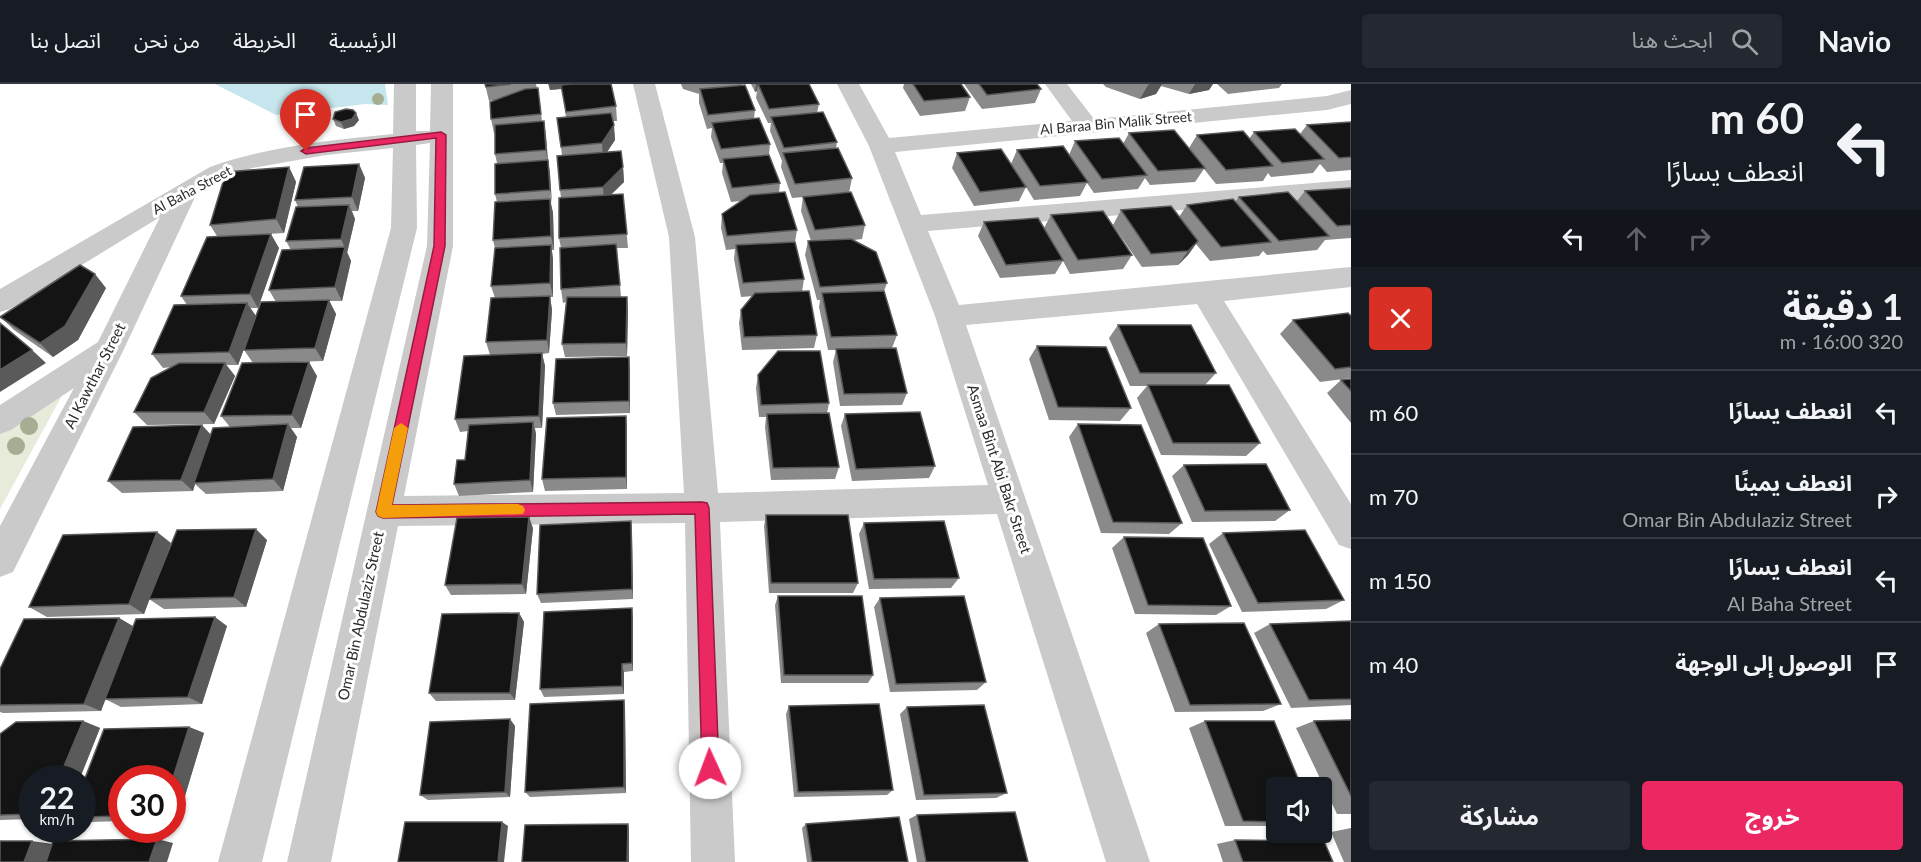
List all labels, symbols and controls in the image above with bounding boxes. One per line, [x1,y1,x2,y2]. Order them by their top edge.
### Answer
search box [1362,14,1782,68]
text: Navio [1818,24,1891,58]
icon: search [1728,25,1761,58]
text: ابحث هنا [1631,26,1713,53]
text: اتصل بنا [30,27,101,52]
text: من نحن [134,27,200,52]
text: الخريطة [233,27,296,52]
text: الرئيسية [329,27,396,52]
pin [280,89,331,151]
text: 60 m [1710,93,1804,143]
icon: arrive [289,98,322,131]
street label: Al Baraa Bin Malik Street [1039,107,1193,138]
icon: left [1825,108,1903,186]
text: انعطف يسارًا [1666,154,1804,187]
street label: Al Baha Street [149,162,234,218]
icon: left [1557,222,1590,255]
icon: ahead [1620,222,1653,255]
icon: right [1683,222,1716,255]
text: 1 دقيقة [1783,284,1903,328]
button: close [1369,287,1432,350]
street label: Al Kawthar Street [60,319,129,431]
text: 320 m · 16:00 [1780,329,1903,353]
street label: Asmaa Bint Abi Bakr Street [964,382,1036,556]
icon: left [1870,396,1903,429]
text: انعطف يسارًا [1728,397,1852,424]
text: 60 m [1369,399,1418,426]
text: انعطف يمينًا [1734,469,1852,496]
icon: right [1870,480,1903,513]
text: 70 m [1369,483,1418,510]
text: Omar Bin Abdulaziz Street [1622,507,1852,531]
street label: Omar Bin Abdulaziz Street [333,529,387,702]
text: انعطف يسارًا [1728,553,1852,580]
icon: left [1870,564,1903,597]
text: 150 m [1369,567,1431,594]
text: Al Baha Street [1727,591,1852,615]
icon: arrive [1870,648,1903,681]
text: الوصول إلى الوجهة [1675,649,1852,676]
text: 40 m [1369,651,1418,678]
position arrow [678,736,742,800]
speed limit sign: 30 [108,765,186,843]
map controls [1266,777,1332,843]
button: sound [1266,777,1332,843]
text: 22 [40,779,74,815]
button: مشاركة [1369,781,1630,850]
button: خروج [1642,781,1903,850]
text: km/h [39,810,75,828]

